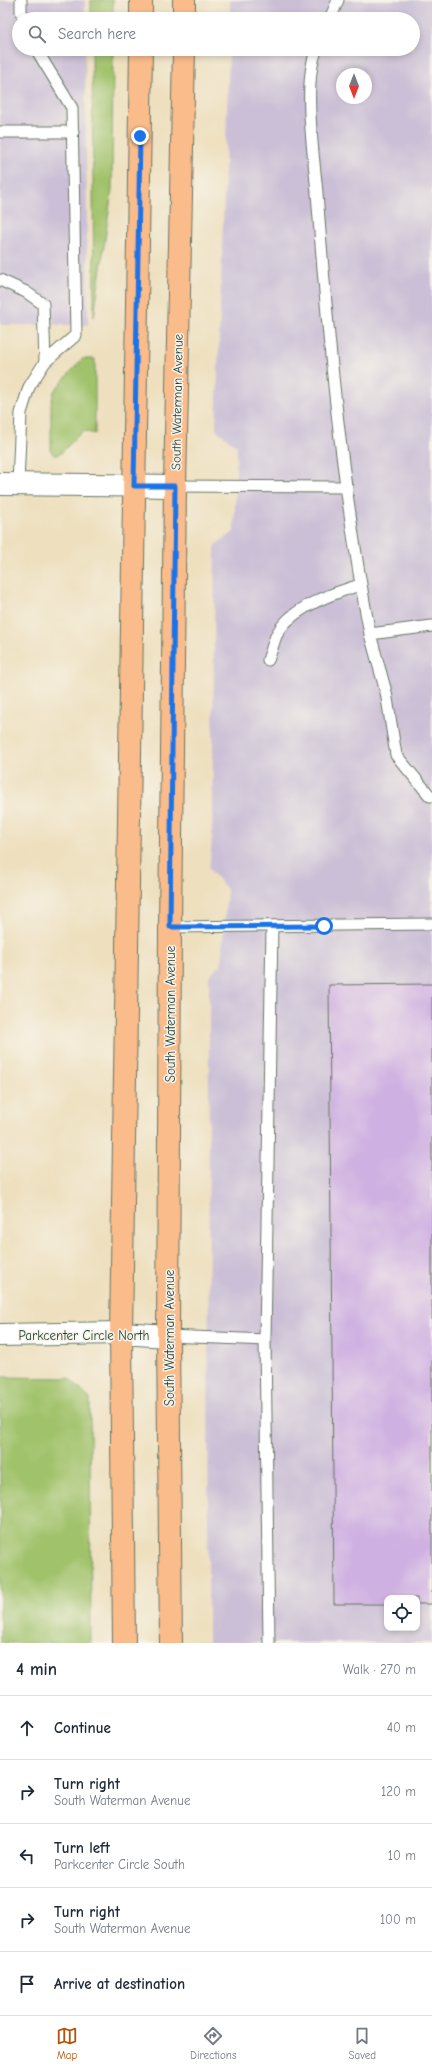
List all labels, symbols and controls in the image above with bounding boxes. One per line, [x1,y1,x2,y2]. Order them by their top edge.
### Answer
search box [12,12,420,56]
icon: search [26,23,48,45]
text: Search here [58,25,136,43]
north arrow [336,68,372,104]
route end [131,127,149,145]
street label: South Waterman Avenue [168,333,186,470]
route start [315,917,333,935]
street label: South Waterman Avenue [163,945,178,1082]
street label: South Waterman Avenue [162,1269,177,1406]
street label: Parkcenter Circle North [19,1328,149,1343]
map controls [384,1595,420,1631]
button: locate [384,1595,420,1631]
text: 4 min [16,1660,57,1679]
text: Walk · 270 m [343,1662,416,1677]
icon: ahead [16,1717,38,1739]
text: Continue [54,1719,111,1737]
text: 40 m [387,1720,416,1735]
text: Turn right [54,1775,120,1793]
icon: right [16,1781,38,1803]
text: 120 m [381,1784,416,1799]
text: South Waterman Avenue [54,1793,190,1808]
text: Turn left [54,1839,110,1857]
icon: left [16,1845,38,1867]
text: 10 m [388,1848,416,1863]
text: Parkcenter Circle South [54,1857,185,1872]
text: Turn right [54,1903,120,1921]
icon: right [16,1909,38,1931]
text: 100 m [380,1912,416,1927]
text: South Waterman Avenue [54,1921,190,1936]
icon: arrive [16,1973,38,1995]
text: Arrive at destination [54,1975,185,1993]
tab: Map [56,2025,78,2062]
tab: Directions [190,2025,237,2062]
tab: Saved [349,2025,376,2062]

